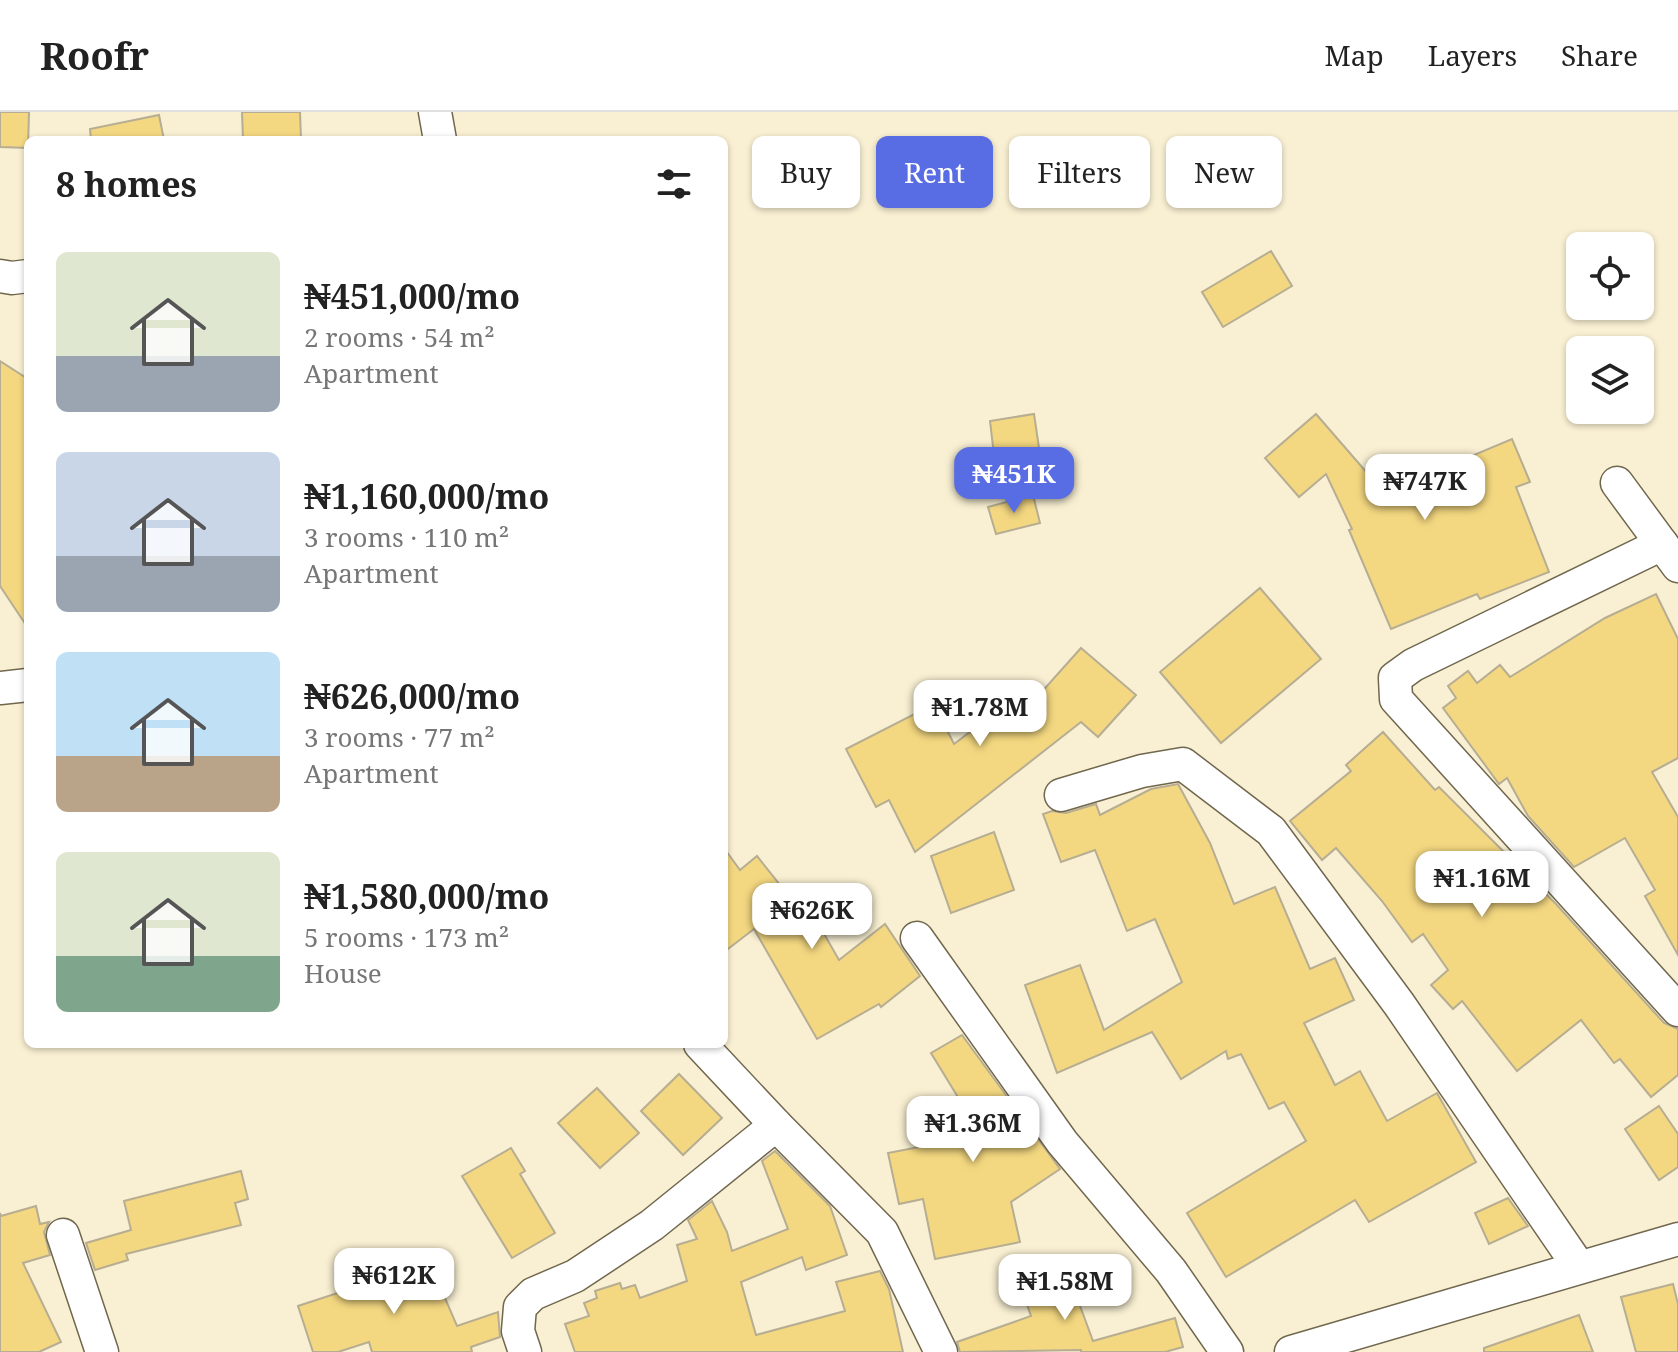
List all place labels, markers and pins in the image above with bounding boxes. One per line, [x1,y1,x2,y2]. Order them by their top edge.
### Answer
pin: ₦451K [958,447,1070,515]
pin: ₦747K [1369,454,1481,522]
pin: ₦1.78M [915,680,1045,748]
pin: ₦1.16M [1417,851,1547,919]
pin: ₦626K [756,883,868,951]
pin: ₦1.36M [908,1096,1038,1164]
pin: ₦612K [338,1248,450,1316]
pin: ₦1.58M [1000,1254,1130,1322]

